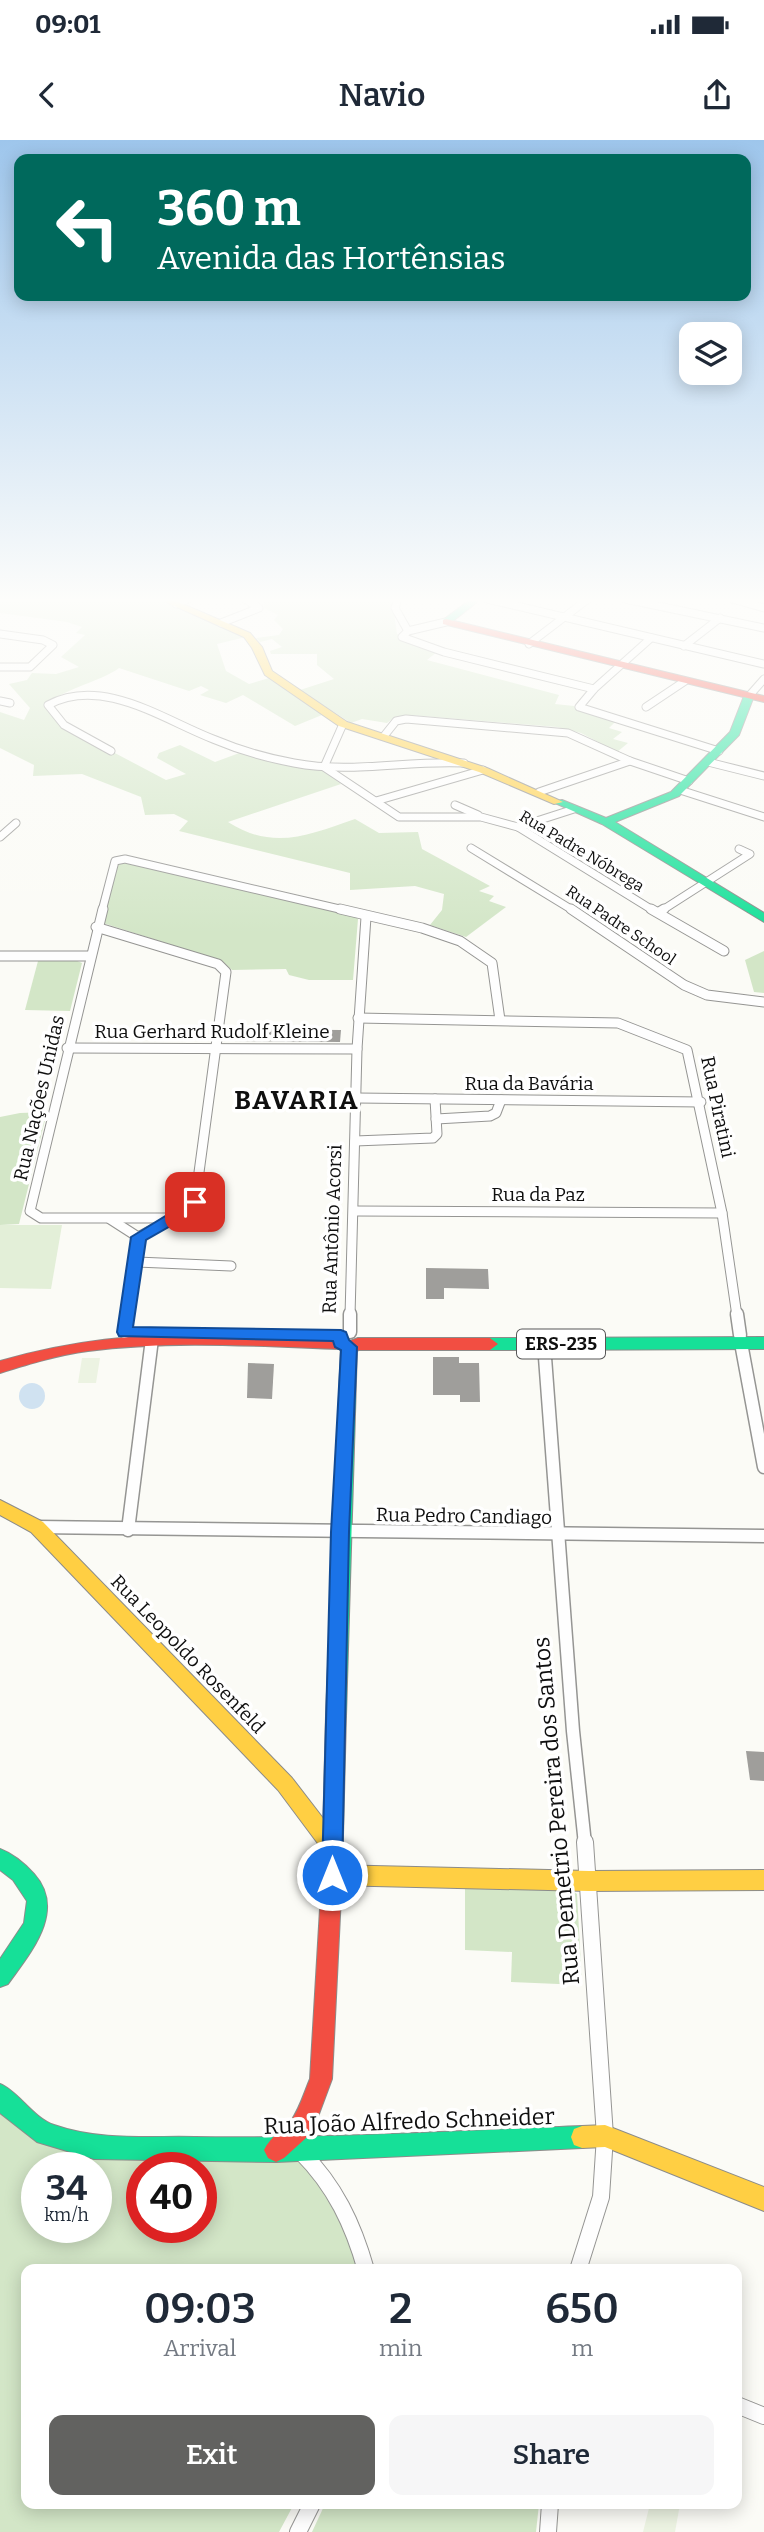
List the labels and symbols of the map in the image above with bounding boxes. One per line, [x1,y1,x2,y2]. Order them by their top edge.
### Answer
street label: Rua Padre Nóbrega [516,806,648,896]
street label: Rua Padre School [562,881,680,969]
street label: Rua Nações Unidas [9,1013,69,1183]
street label: Rua Gerhard Rudolf Kleine [94,1020,330,1043]
street label: Rua Piratini [696,1054,740,1160]
street label: Rua da Bavária [464,1072,594,1095]
district label: BAVARIA [234,1085,360,1116]
street label: Rua Antônio Acorsi [318,1144,346,1314]
pin [165,1172,225,1232]
street label: Rua da Paz [491,1183,585,1206]
road number: ERS-235 [517,1330,605,1358]
street label: Rua Pedro Candiago [376,1503,552,1529]
street label: Rua Leopoldo Rosenfeld [106,1570,270,1738]
street label: Rua Demetrio Pereira dos Santos [527,1636,585,1986]
position arrow [295,1838,369,1912]
street label: Rua João Alfredo Schneider [263,2102,555,2140]
speed limit sign: 40 [126,2152,217,2243]

